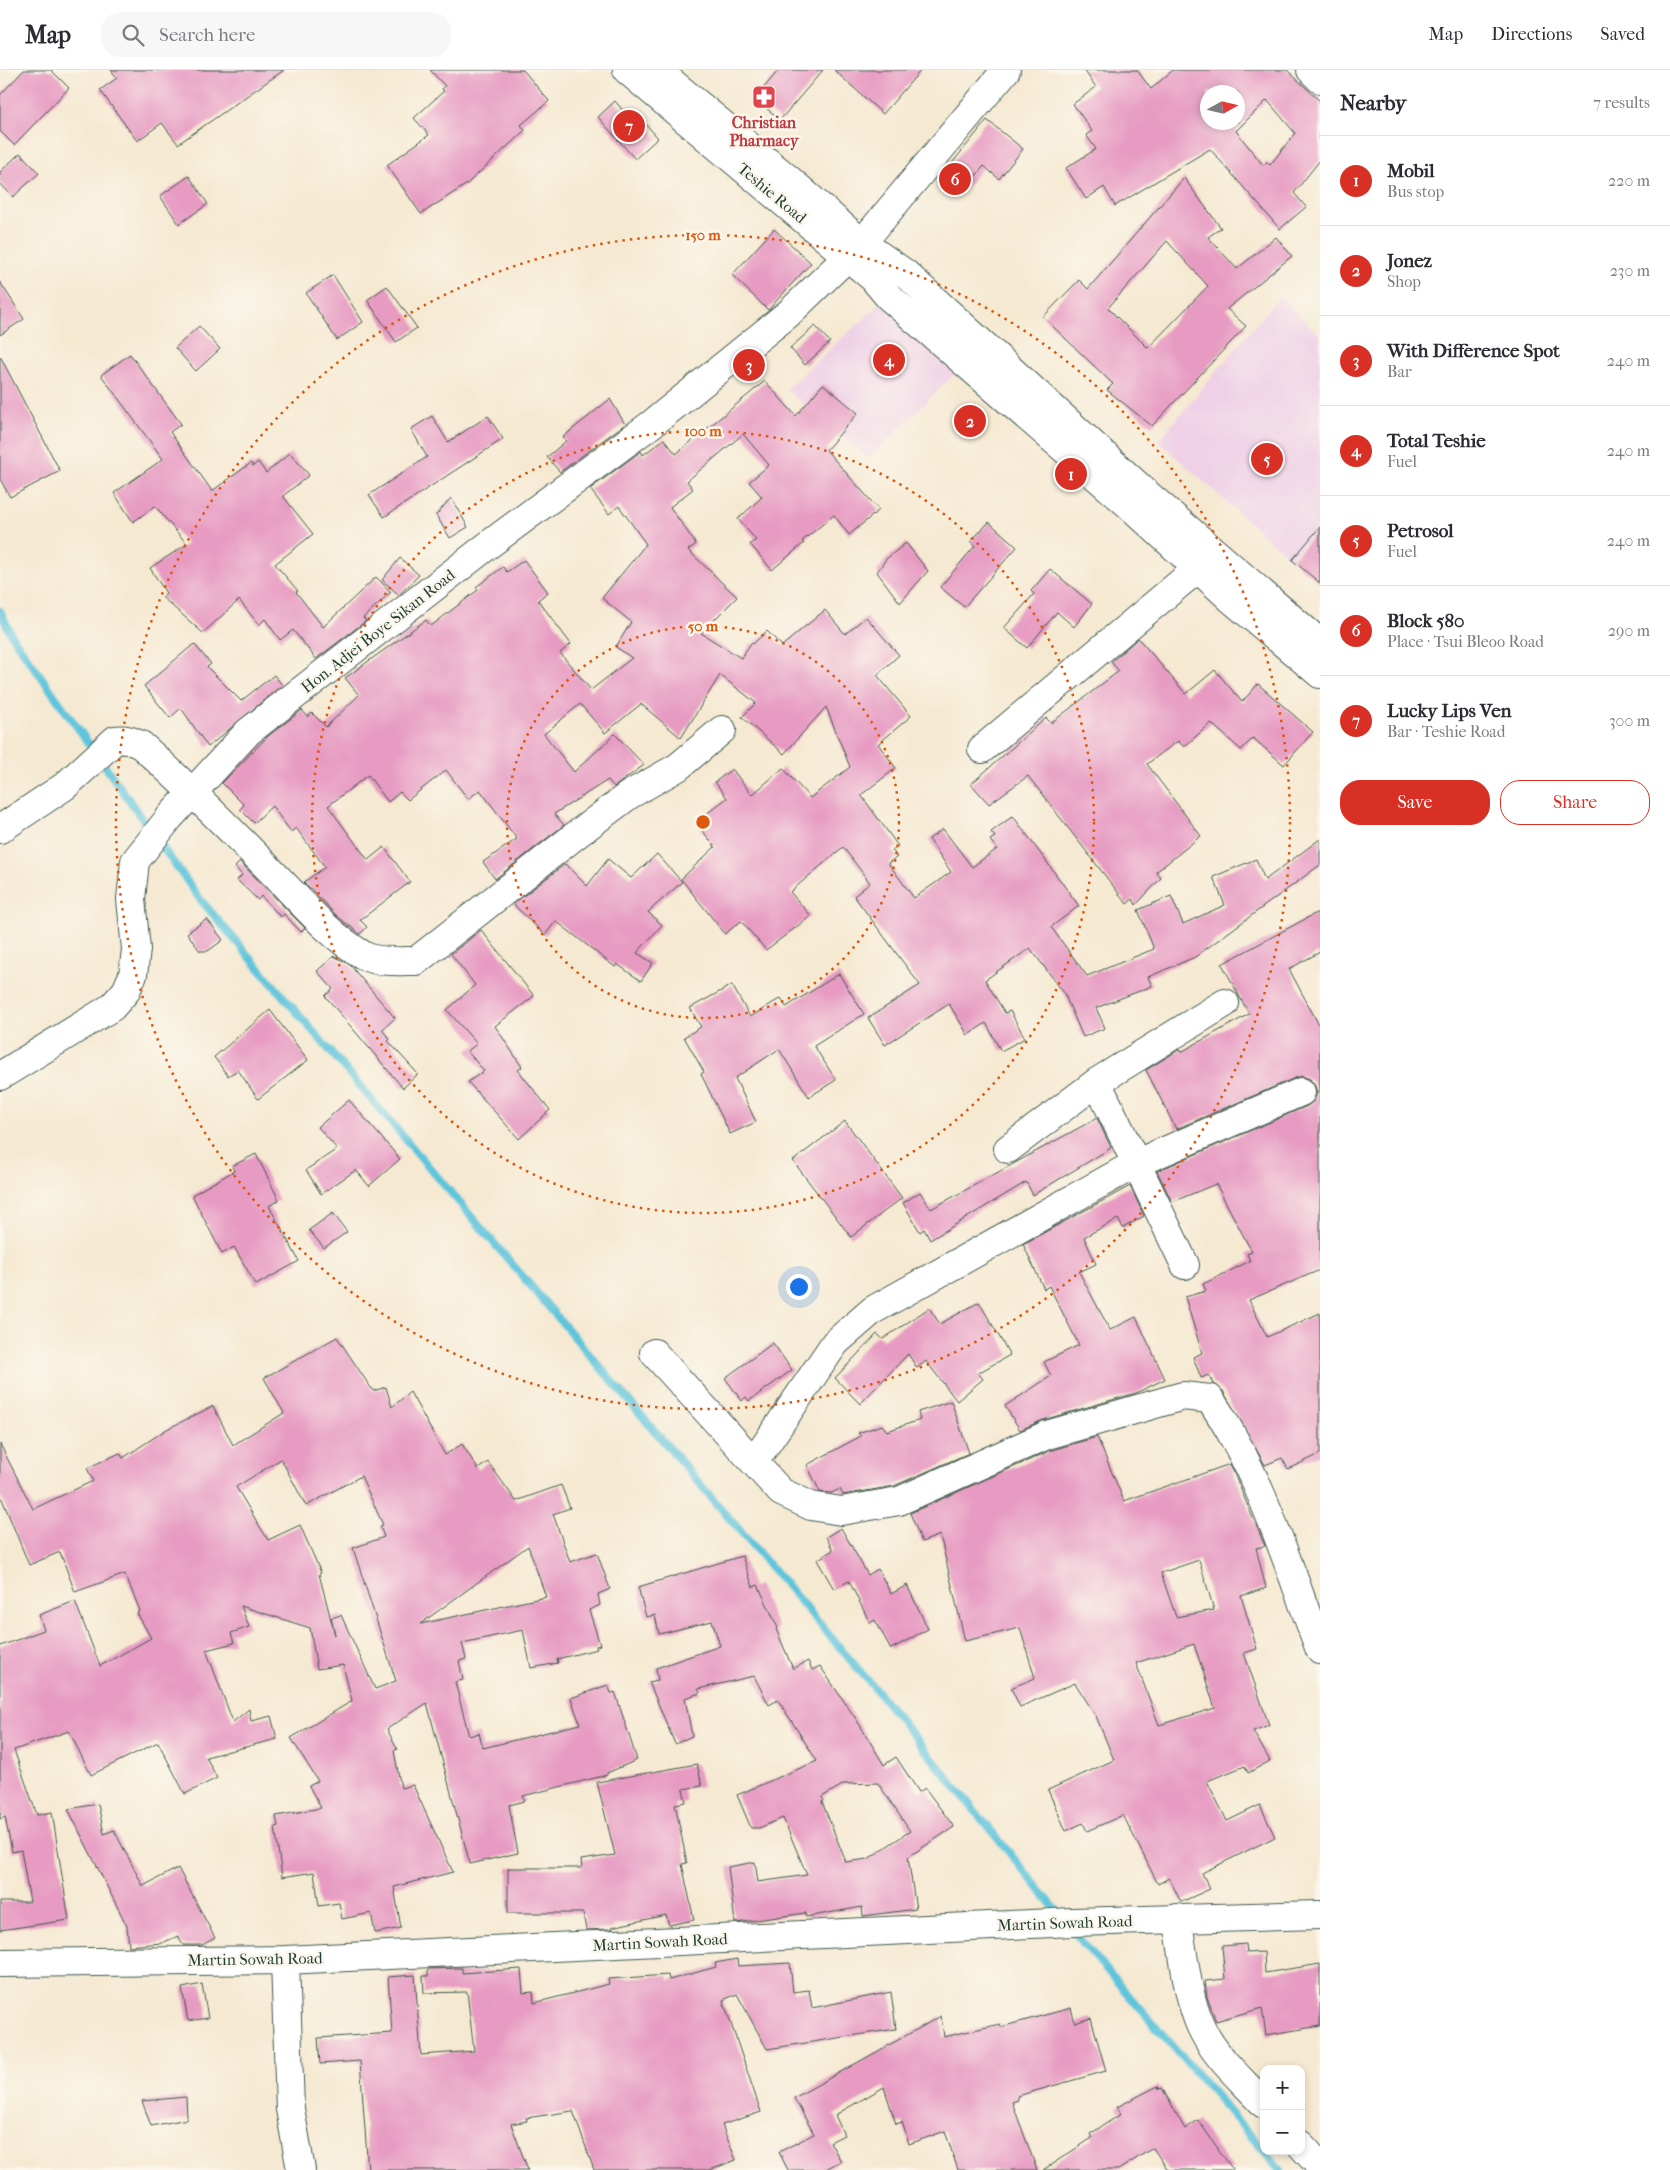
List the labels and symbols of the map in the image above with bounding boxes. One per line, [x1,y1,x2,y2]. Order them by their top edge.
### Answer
pharmacy icon: Christian Pharmacy [751,84,777,110]
north arrow [1200,85,1245,130]
pin: 7 [613,107,645,145]
place label: Christian Pharmacy [729,113,800,151]
street label: Teshie Road [734,159,810,227]
pin: 6 [939,160,971,198]
text: 150 m [685,226,721,244]
pin: 4 [873,341,905,379]
pin: 3 [733,346,765,384]
pin: 2 [954,402,986,440]
text: 100 m [684,422,722,440]
pin: 5 [1251,440,1283,478]
pin: 1 [1055,455,1087,493]
street label: Hon. Adjei Boye Sikan Road [297,565,459,697]
text: 50 m [688,617,719,635]
centre of rings [694,813,712,831]
your location [786,1274,812,1300]
street label: Martin Sowah Road [997,1911,1133,1935]
street label: Martin Sowah Road [592,1929,728,1955]
street label: Martin Sowah Road [187,1948,323,1970]

